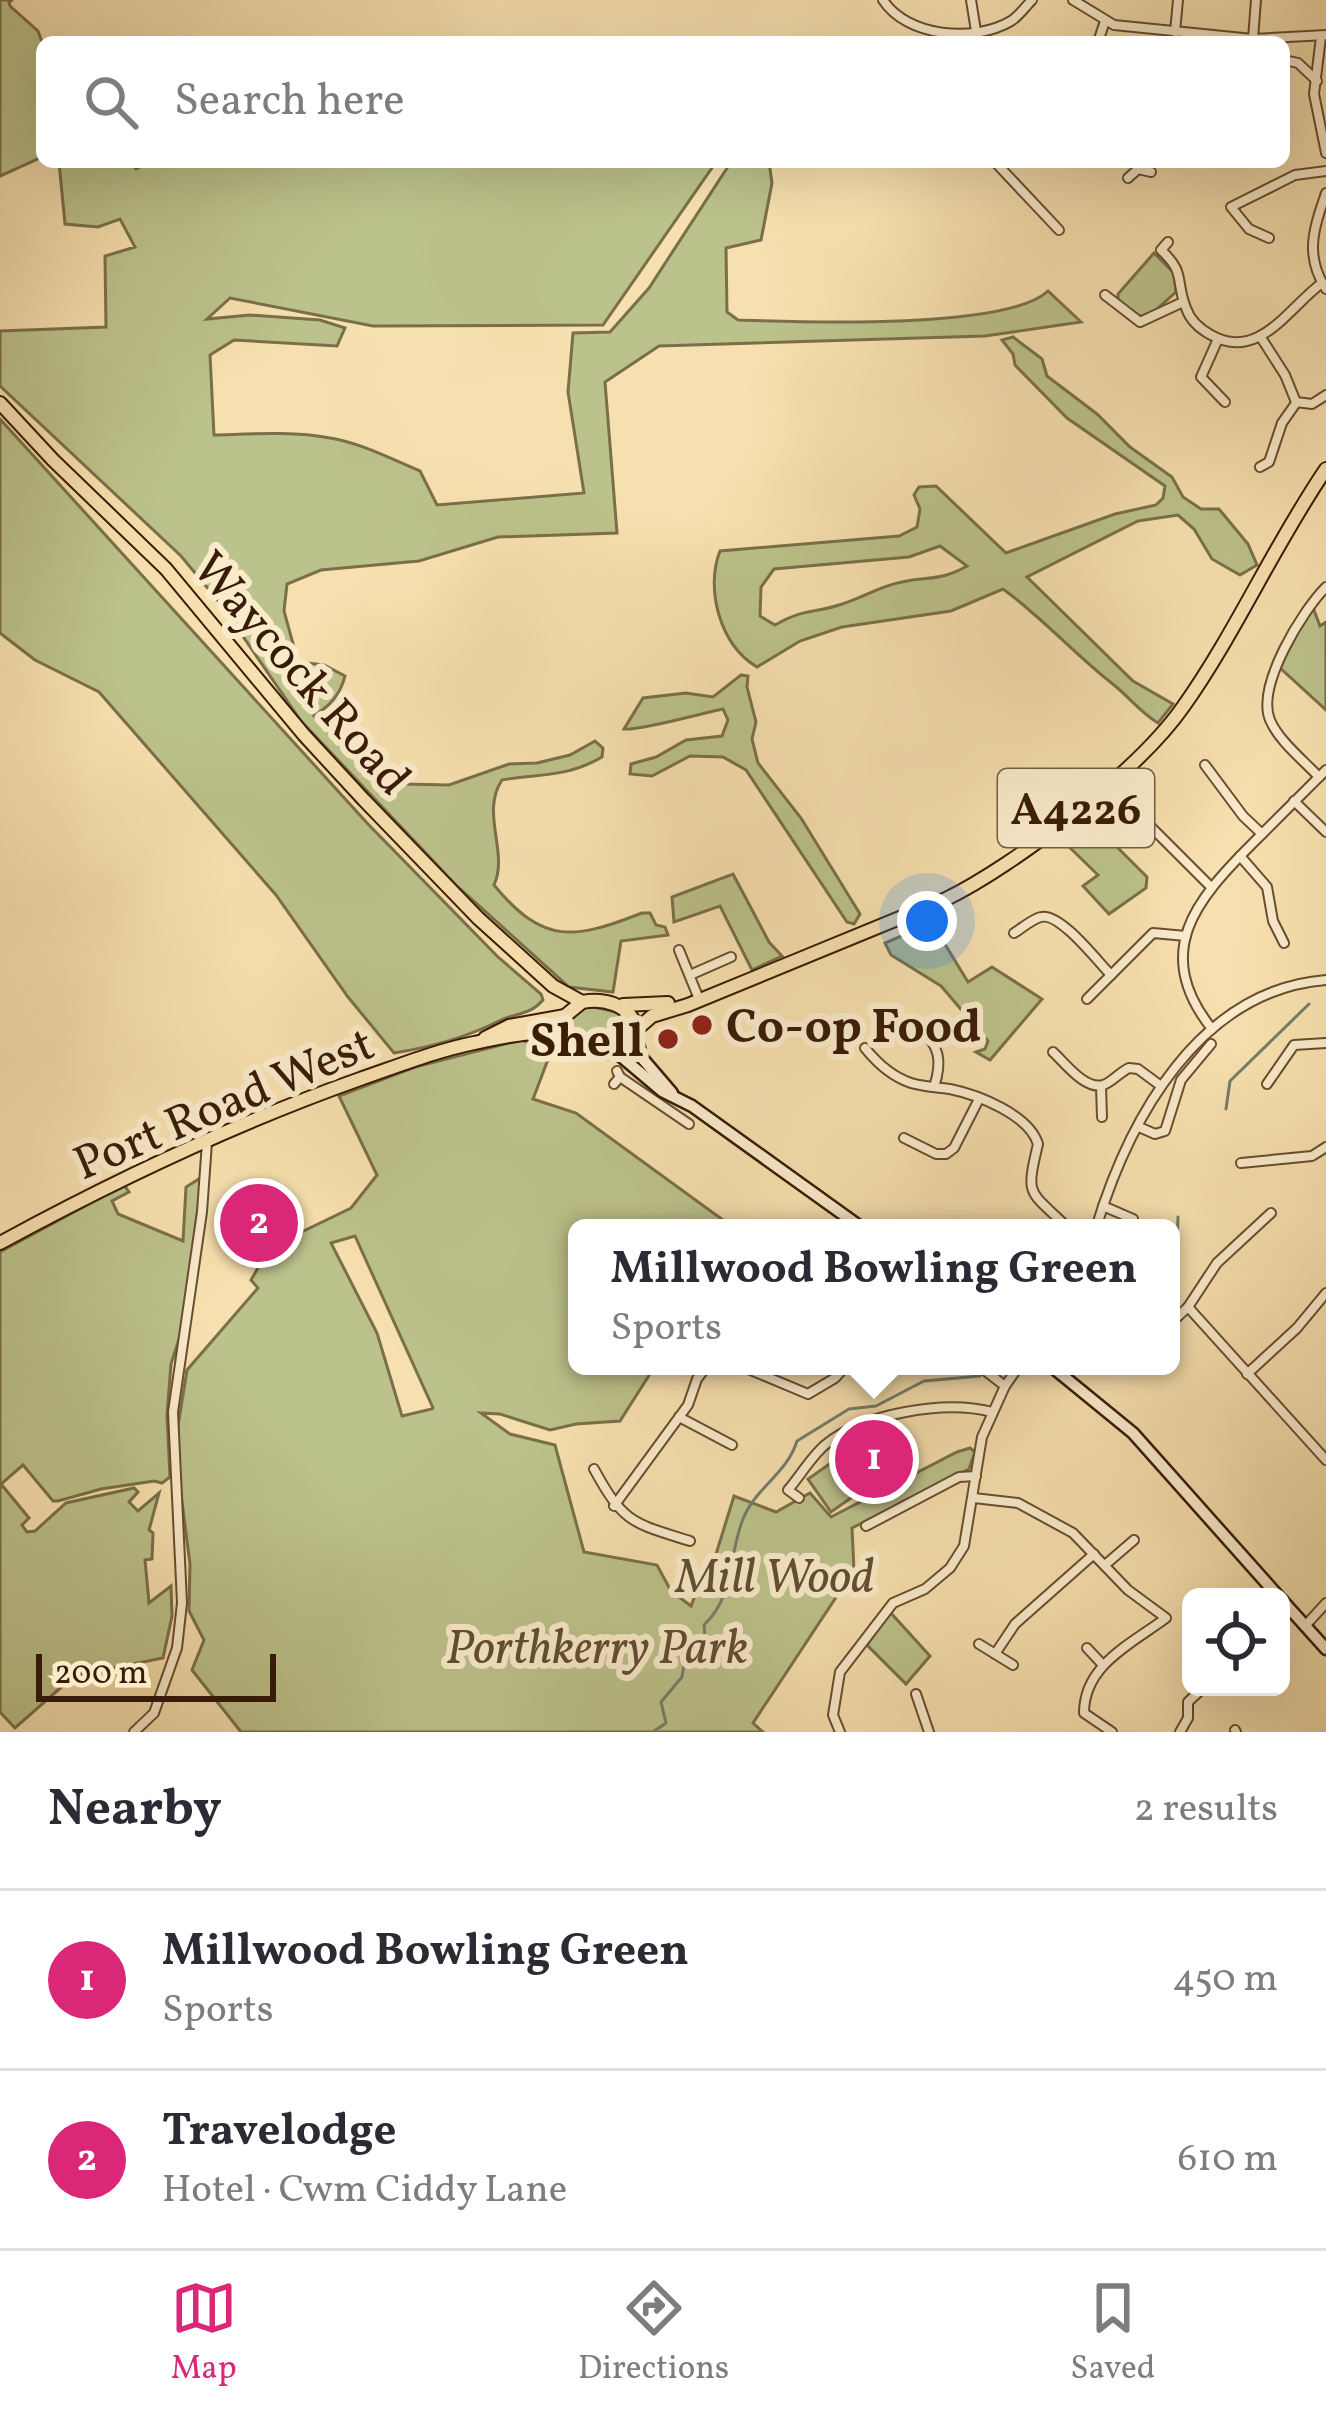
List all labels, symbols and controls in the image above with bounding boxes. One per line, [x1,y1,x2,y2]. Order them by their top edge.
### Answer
search box [36,36,1290,168]
icon: search [78,69,144,135]
text: Search here [174,71,405,134]
street label: Waycock Road [175,538,425,812]
road number: A4226 [998,769,1154,847]
your location [897,891,957,951]
place label: Co-op Food [726,996,981,1063]
place label: Shell [530,1010,644,1077]
marker: Co-op Food [689,1012,715,1038]
street label: Port Road West [64,1013,385,1200]
marker: Shell [655,1026,681,1052]
pin: 2 [220,1178,298,1268]
popup [568,1219,1180,1375]
text: Millwood Bowling Green [611,1239,1137,1302]
text: Sports [611,1302,722,1356]
pin: 1 [835,1414,913,1504]
park label: Mill Wood [674,1546,874,1613]
map controls [1182,1588,1290,1696]
button: locate [1182,1588,1290,1696]
park label: Porthkerry Park [446,1617,748,1684]
scale bar [36,1648,276,1701]
text: 200 m [54,1652,148,1698]
text: Nearby [48,1775,222,1846]
text: 2 results [1134,1783,1278,1837]
text: Millwood Bowling Green [162,1921,689,1984]
text: 1 [79,1953,95,2007]
text: 450 m [1172,1953,1278,2007]
text: Sports [162,1984,273,2038]
text: Travelodge [162,2101,397,2164]
text: 2 [77,2133,97,2187]
text: 610 m [1177,2133,1278,2187]
text: Hotel · Cwm Ciddy Lane [162,2164,567,2218]
tab: Map [171,2275,237,2393]
tab: Directions [578,2275,729,2393]
tab: Saved [1070,2275,1155,2393]

